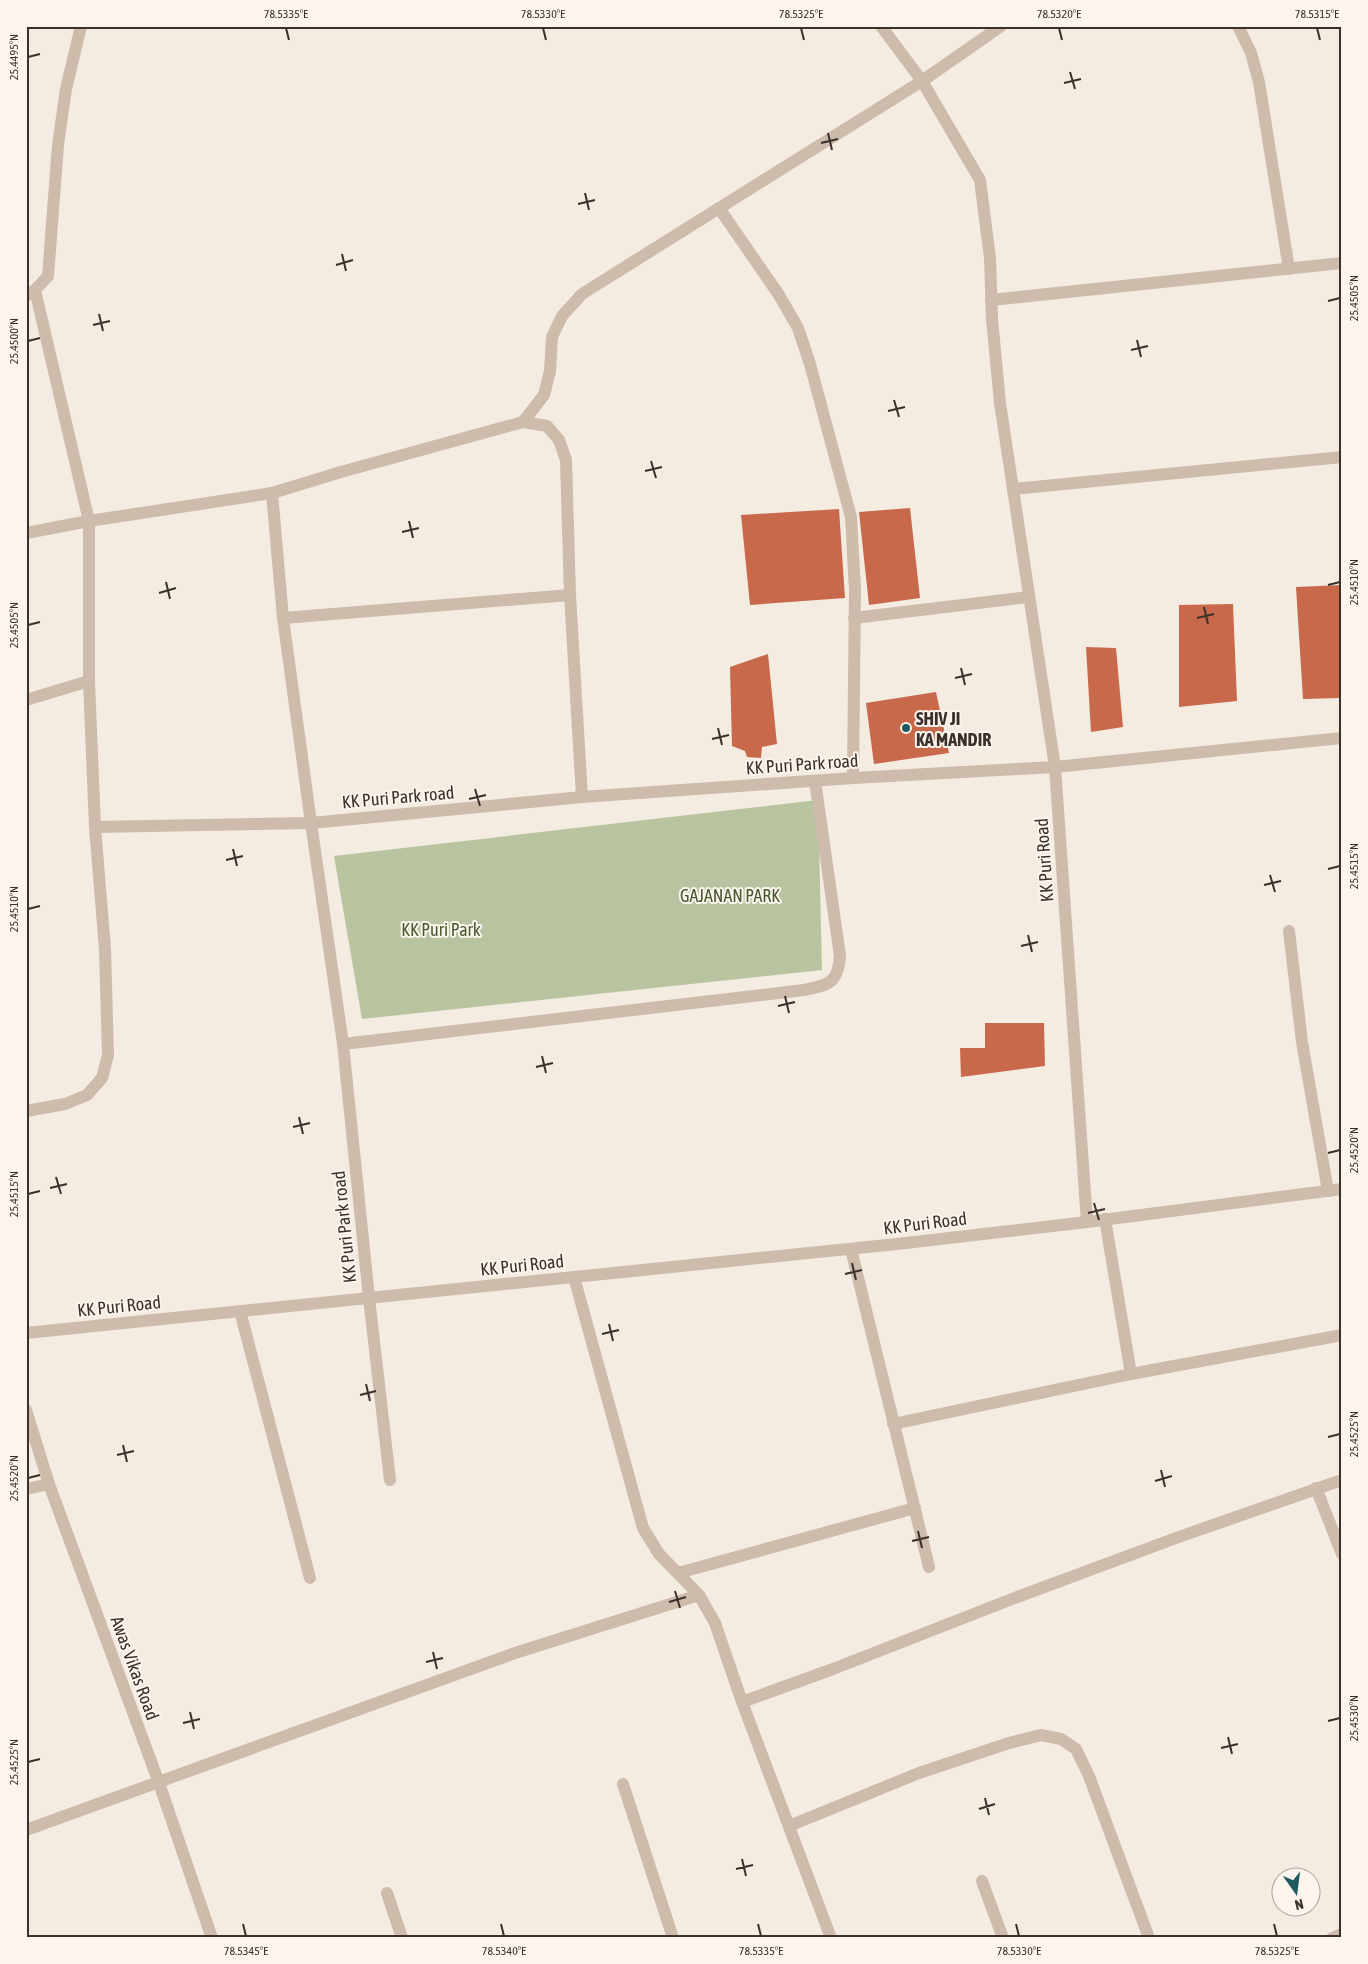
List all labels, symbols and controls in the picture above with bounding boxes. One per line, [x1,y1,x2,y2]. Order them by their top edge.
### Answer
text: 78.5335°E [264,7,308,21]
text: 78.5330°E [521,7,565,21]
text: 78.5325°E [779,7,823,21]
text: 78.5320°E [1037,7,1081,21]
text: 78.5315°E [1295,7,1339,21]
text: 25.4495°N [7,34,21,80]
text: 25.4505°N [1347,275,1361,321]
text: 25.4500°N [7,318,21,364]
text: 25.4510°N [1347,559,1361,605]
text: 25.4505°N [7,602,21,648]
place label: SHIV JI KA MANDIR [916,708,991,750]
marker: SHIV JI KA MANDIR [900,722,912,734]
street label: KK Puri Park road [745,750,859,778]
street label: KK Puri Park road [341,782,455,812]
street label: KK Puri Road [1031,817,1057,903]
text: 25.4515°N [1347,843,1361,889]
park label: GAJANAN PARK [680,885,780,906]
text: 25.4510°N [7,886,21,932]
park label: KK Puri Park [401,919,481,940]
text: 25.4520°N [1347,1127,1361,1173]
street label: KK Puri Park road [328,1170,360,1284]
text: 25.4515°N [7,1171,21,1217]
street label: KK Puri Road [882,1207,968,1239]
street label: KK Puri Road [479,1250,565,1280]
street label: KK Puri Road [76,1291,162,1321]
text: 25.4525°N [1347,1411,1361,1457]
text: 25.4520°N [7,1455,21,1501]
street label: Awas Vikas Road [106,1613,164,1723]
text: 25.4530°N [1347,1695,1361,1741]
text: 25.4525°N [7,1739,21,1785]
north arrow [1270,1866,1320,1916]
text: N [1293,1896,1305,1913]
text: 78.5345°E [224,1944,268,1958]
text: 78.5340°E [482,1944,526,1958]
text: 78.5335°E [739,1944,783,1958]
text: 78.5330°E [997,1944,1041,1958]
text: 78.5325°E [1255,1944,1299,1958]

